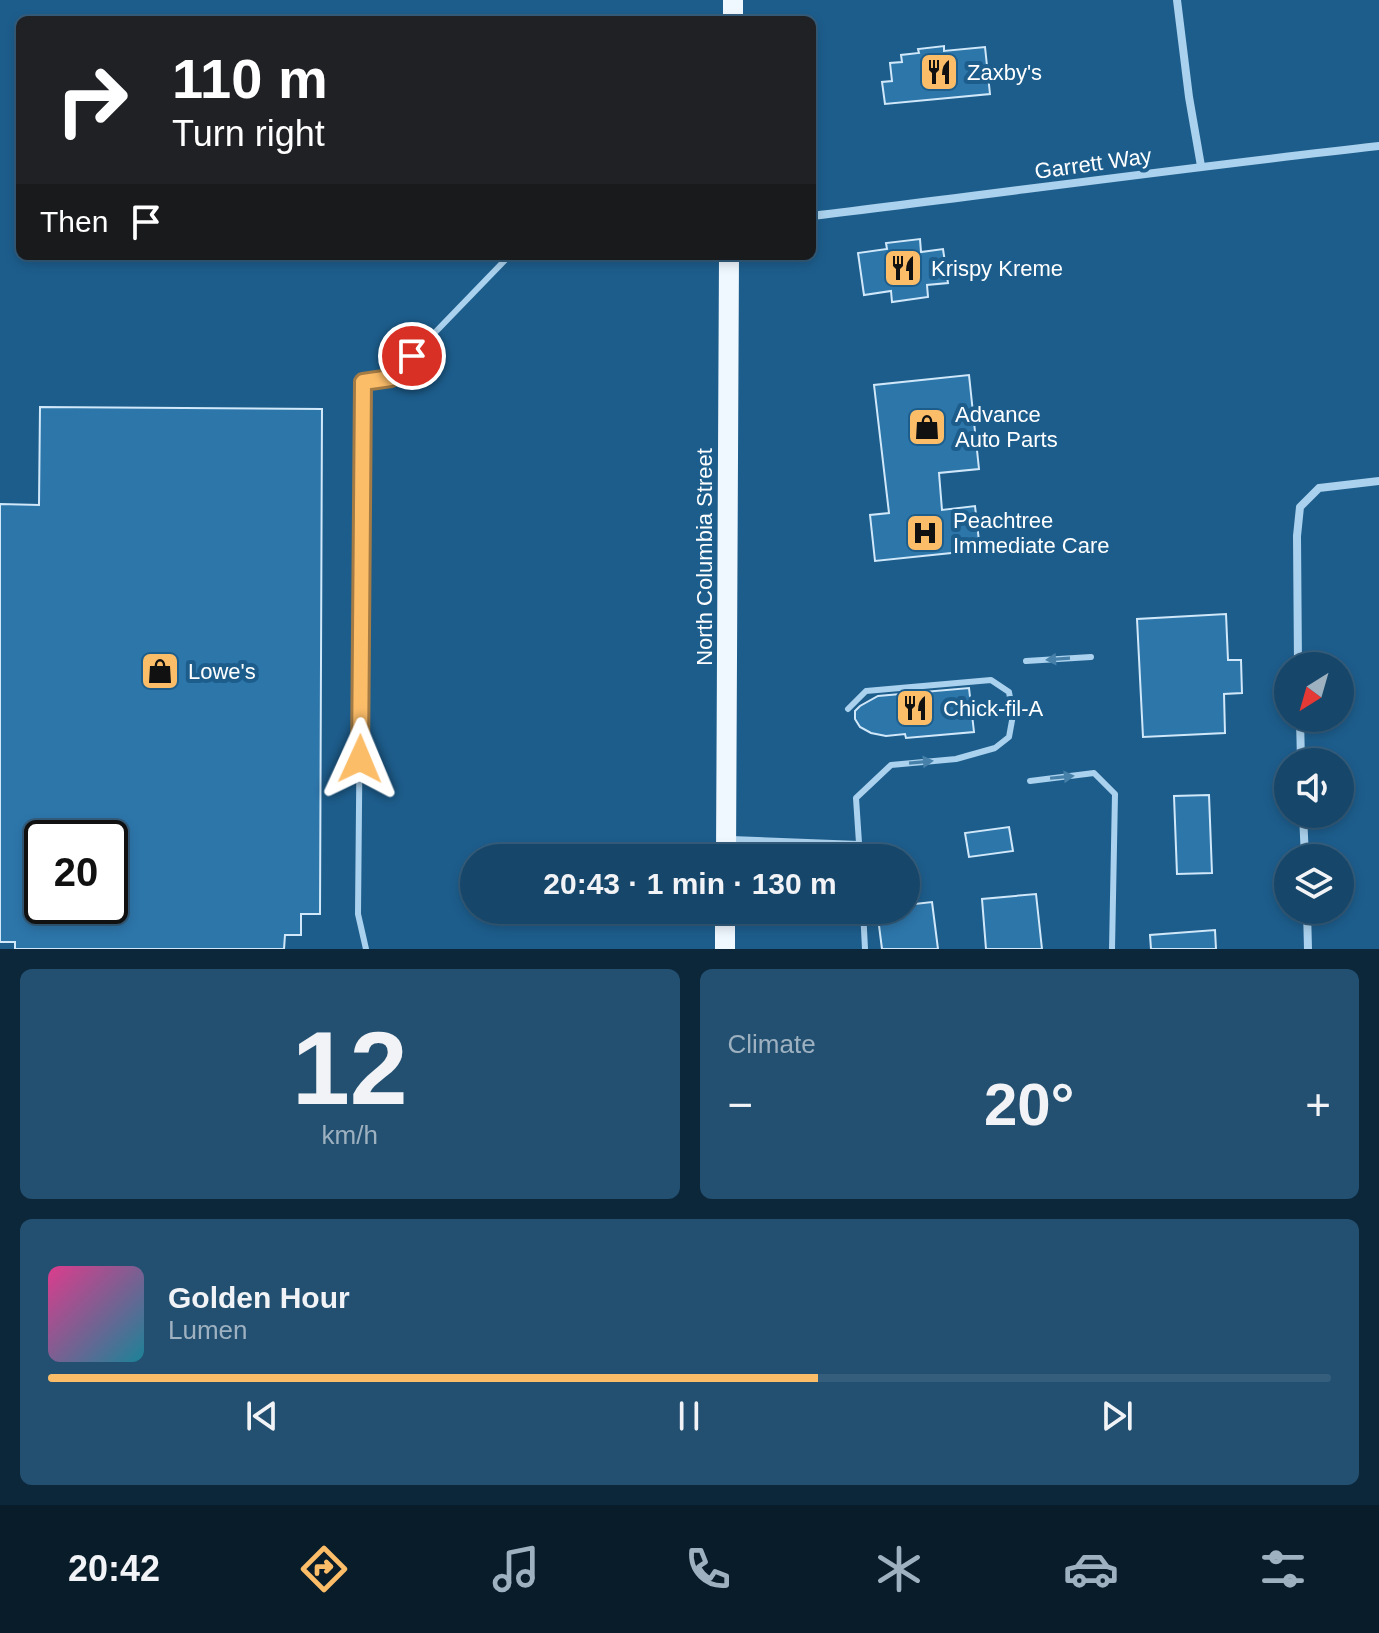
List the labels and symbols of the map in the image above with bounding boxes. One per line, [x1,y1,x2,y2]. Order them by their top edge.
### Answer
restaurant icon: Zaxby's [918,51,960,93]
place label: Zaxby's [967,60,1042,85]
street label: Garrett Way [1033,143,1153,184]
restaurant icon: Krispy Kreme [882,247,924,289]
place label: Krispy Kreme [931,256,1063,281]
pin [378,322,446,390]
place label: Advance Auto Parts [955,402,1058,452]
shop icon: Advance Auto Parts [906,406,948,448]
street label: North Columbia Street [692,448,717,666]
place label: Peachtree Immediate Care [953,508,1110,558]
hospital icon: Peachtree Immediate Care [904,512,946,554]
shop icon: Lowe's [139,650,181,692]
north arrow [1274,652,1354,732]
one-way arrow [1045,653,1070,666]
place label: Lowe's [188,659,256,684]
restaurant icon: Chick-fil-A [894,687,936,729]
place label: Chick-fil-A [943,696,1044,721]
position arrow [318,717,402,801]
one-way arrow [909,755,934,768]
one-way arrow [1050,770,1075,783]
speed limit sign: 20 [24,820,128,924]

